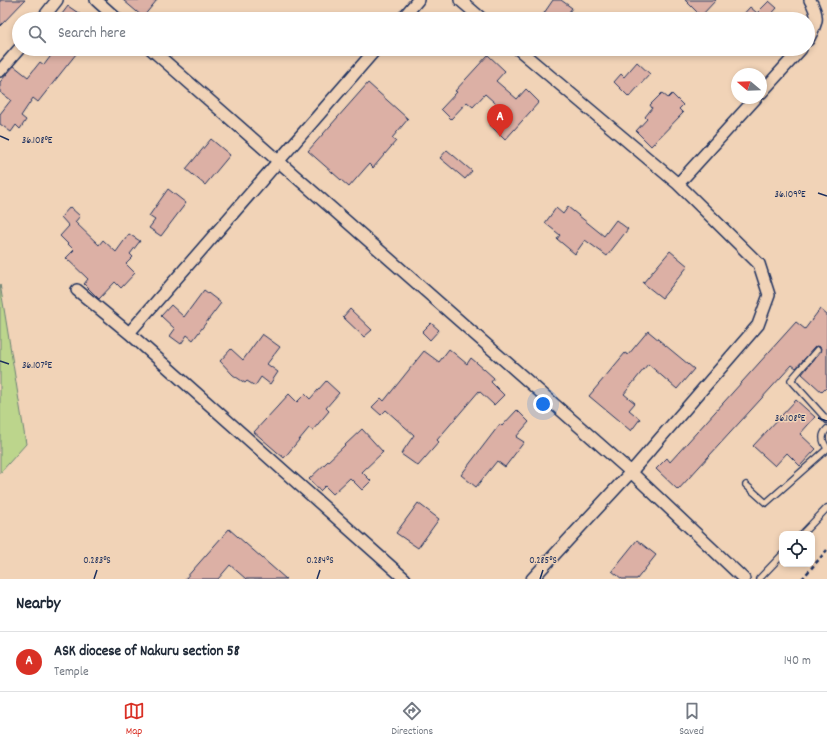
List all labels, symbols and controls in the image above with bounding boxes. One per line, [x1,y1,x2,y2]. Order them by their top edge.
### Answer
search box [12,12,815,56]
icon: search [26,23,48,45]
text: Search here [58,23,126,45]
north arrow [731,68,767,104]
pin: A [487,104,513,137]
text: 36.108°E [22,134,53,148]
text: 36.109°E [775,188,806,202]
text: 36.107°E [22,359,53,373]
your location [533,394,553,414]
text: 36.108°E [775,412,806,426]
map controls [779,531,815,567]
button: locate [779,531,815,567]
text: 0.283°S [83,554,111,568]
text: 0.284°S [306,554,334,568]
text: 0.285°S [529,554,557,568]
text: Nearby [16,593,60,617]
text: ASK diocese of Nakuru section 58 [54,641,240,663]
text: A [25,652,33,671]
text: 140 m [784,652,811,671]
text: Temple [54,663,89,682]
tab: Map [123,700,145,740]
tab: Directions [391,700,433,740]
tab: Saved [679,700,704,740]

